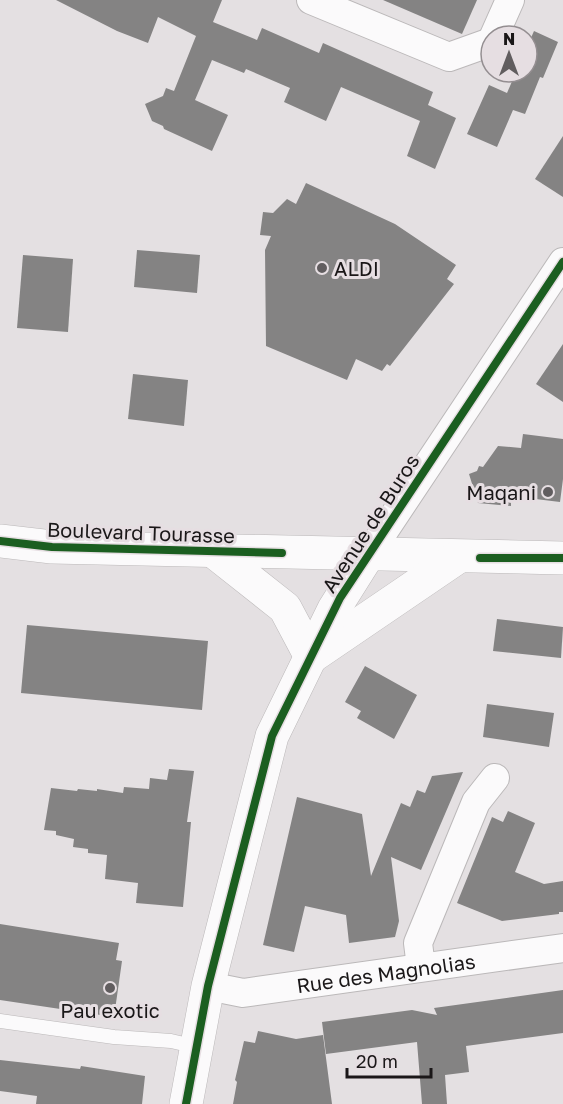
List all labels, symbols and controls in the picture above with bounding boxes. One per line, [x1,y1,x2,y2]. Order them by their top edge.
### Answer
north arrow [479,24,539,84]
text: N [503,29,515,49]
place label: ALDI [334,256,379,280]
marker: ALDI [315,261,329,275]
street label: Avenue de Buros [316,449,424,597]
place label: Maqani [466,480,536,504]
marker: Maqani [541,485,555,499]
street label: Boulevard Tourasse [47,517,235,547]
street label: Rue des Magnolias [295,948,477,997]
marker: Pau exotic [103,981,117,995]
place label: Pau exotic [60,998,160,1022]
scale bar [347,1041,431,1079]
text: 20 m [356,1050,398,1072]

